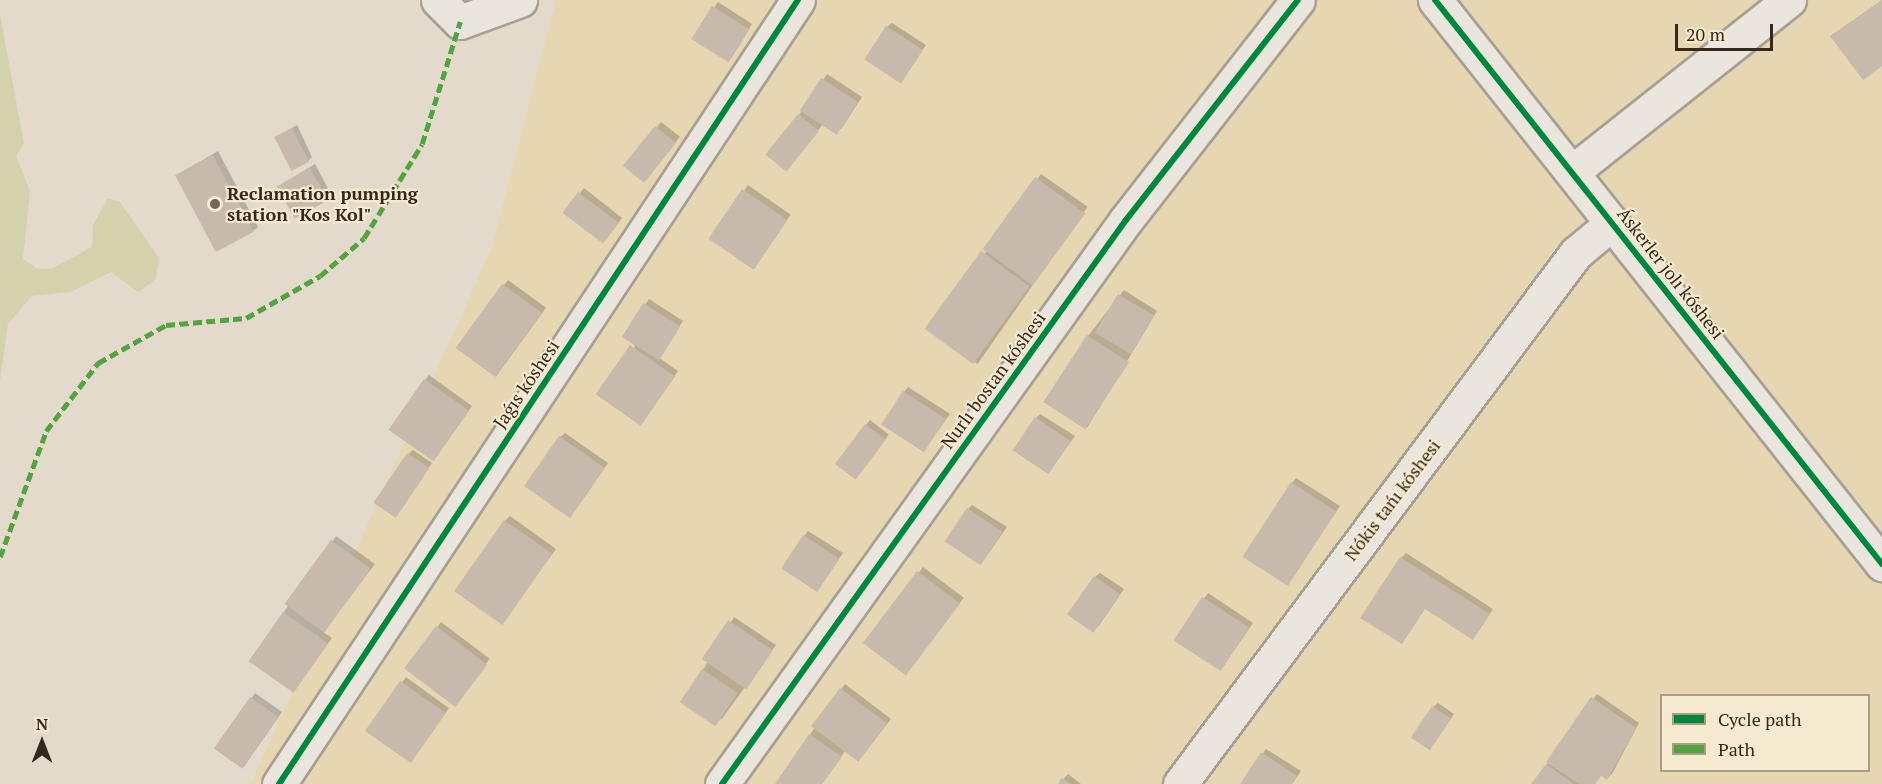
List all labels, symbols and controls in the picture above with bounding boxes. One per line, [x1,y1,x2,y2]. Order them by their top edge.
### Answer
scale bar [1678,12,1776,50]
text: 20 m [1686,22,1725,46]
place label: Reclamation pumping station "Kos Kol" [227,183,418,226]
marker: Reclamation pumping station "Kos Kol" [208,197,222,211]
street label: Áskerler jolı kóshesi [1613,203,1729,343]
street label: Nurlı bostan kóshesi [936,307,1050,453]
street label: Jaǵıs kóshesi [489,336,563,432]
street label: Nókis tańı kóshesi [1339,435,1445,565]
legend [1660,694,1870,772]
text: Cycle path [1718,707,1802,731]
north arrow [12,712,72,772]
text: N [36,713,48,735]
text: Path [1718,737,1755,761]

